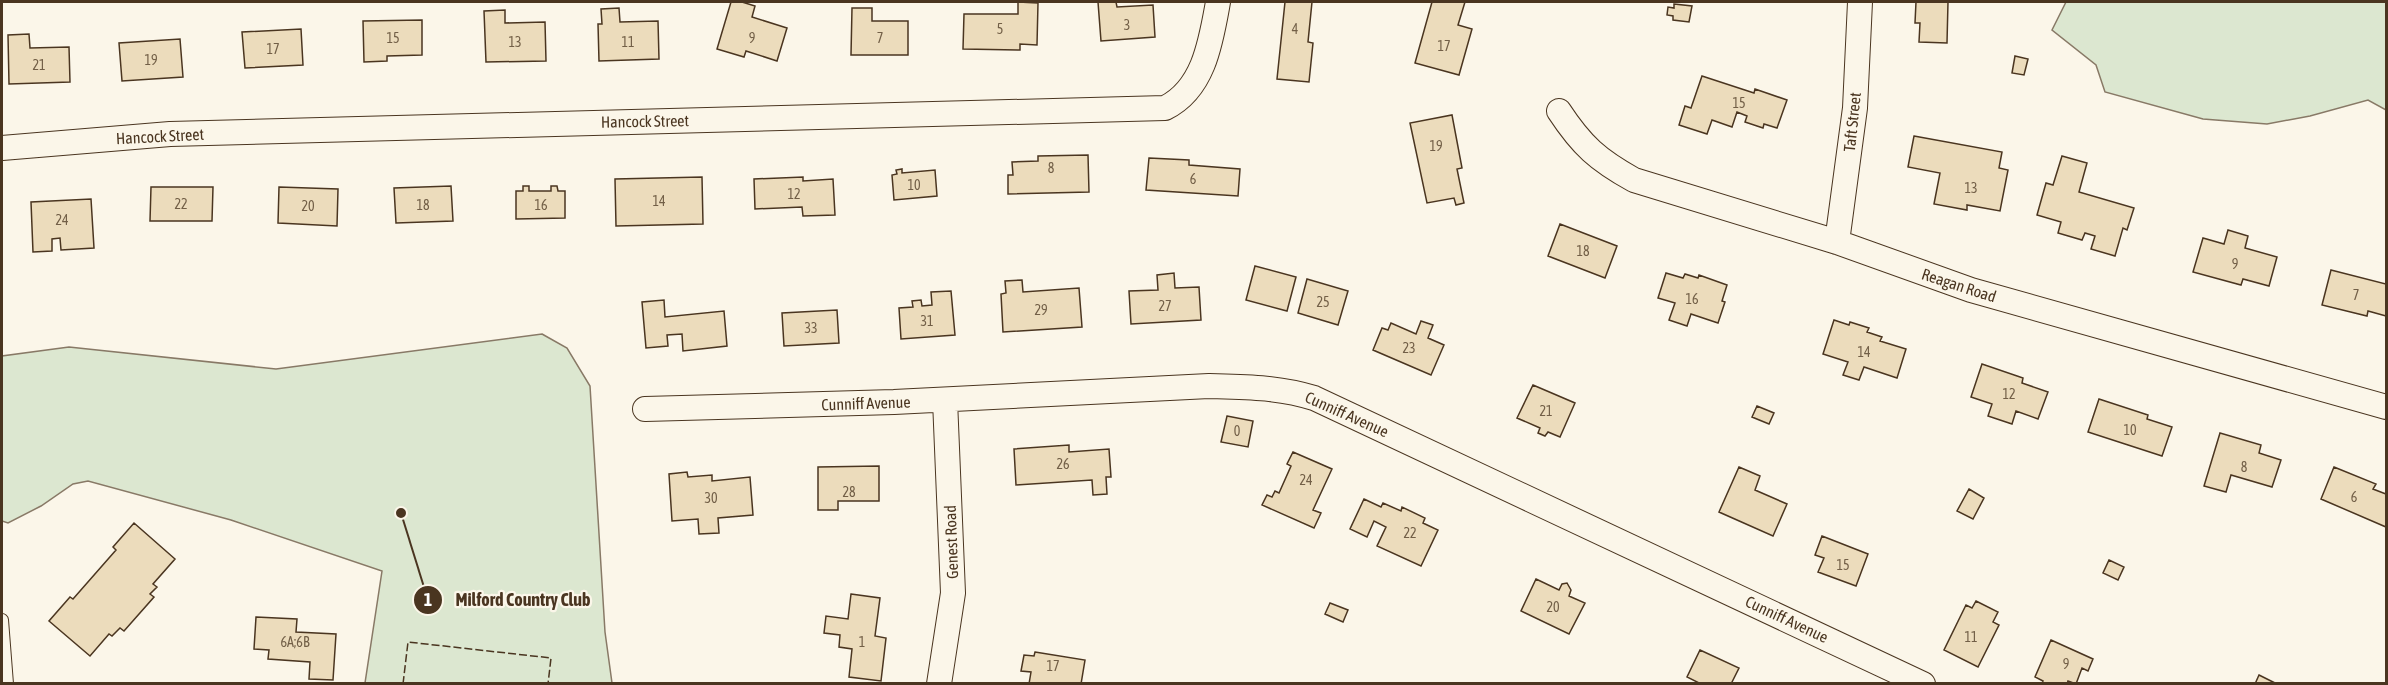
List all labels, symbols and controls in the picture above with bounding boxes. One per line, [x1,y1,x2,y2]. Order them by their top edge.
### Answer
house number: 3 [1124,17,1130,33]
house number: 5 [997,21,1003,37]
house number: 4 [1292,21,1299,37]
house number: 15 [386,30,400,46]
house number: 9 [749,30,755,46]
house number: 7 [877,30,883,46]
house number: 13 [508,34,522,50]
house number: 11 [621,34,635,50]
house number: 17 [1437,38,1451,54]
house number: 17 [266,41,280,57]
house number: 19 [144,52,158,68]
house number: 21 [32,57,46,73]
street label: Taft Street [1840,91,1864,153]
house number: 15 [1732,95,1746,111]
street label: Hancock Street [601,111,690,131]
street label: Hancock Street [115,125,205,147]
house number: 19 [1429,138,1443,154]
house number: 8 [1048,160,1055,176]
house number: 6 [1190,171,1197,187]
house number: 10 [907,177,921,193]
house number: 13 [1964,180,1978,196]
house number: 12 [787,186,801,202]
house number: 14 [652,193,666,209]
house number: 22 [174,196,188,212]
house number: 18 [416,197,430,213]
house number: 16 [534,197,548,213]
house number: 20 [301,198,315,214]
house number: 24 [55,212,69,228]
house number: 18 [1576,243,1590,259]
house number: 9 [2232,256,2238,272]
street label: Reagan Road [1919,265,1998,306]
house number: 7 [2353,287,2359,303]
house number: 16 [1685,291,1699,307]
house number: 25 [1316,294,1330,310]
house number: 27 [1158,298,1172,314]
house number: 29 [1034,302,1048,318]
house number: 31 [920,313,934,329]
house number: 33 [804,320,818,336]
house number: 23 [1402,340,1416,356]
house number: 14 [1857,344,1871,360]
house number: 12 [2002,386,2016,402]
street label: Cunniff Avenue [1303,388,1391,440]
street label: Cunniff Avenue [821,392,911,414]
house number: 21 [1539,403,1553,419]
house number: 10 [2123,422,2137,438]
house number: 0 [1234,423,1241,439]
house number: 26 [1056,456,1070,472]
house number: 8 [2241,459,2248,475]
house number: 24 [1299,472,1313,488]
house number: 28 [842,484,856,500]
house number: 6 [2351,489,2358,505]
house number: 30 [704,490,718,506]
street label: Genest Road [941,505,961,579]
house number: 22 [1403,525,1417,541]
house number: 15 [1836,557,1850,573]
callout: Milford Country Club [413,582,602,618]
text: 1 [424,589,432,610]
text: Milford Country Club [455,589,591,610]
street label: Cunniff Avenue [1743,592,1831,646]
house number: 20 [1546,599,1560,615]
house number: 11 [1964,629,1978,645]
house number: 6A;6B [280,634,310,650]
house number: 1 [859,634,865,650]
house number: 9 [2063,656,2069,672]
house number: 17 [1046,658,1060,674]

